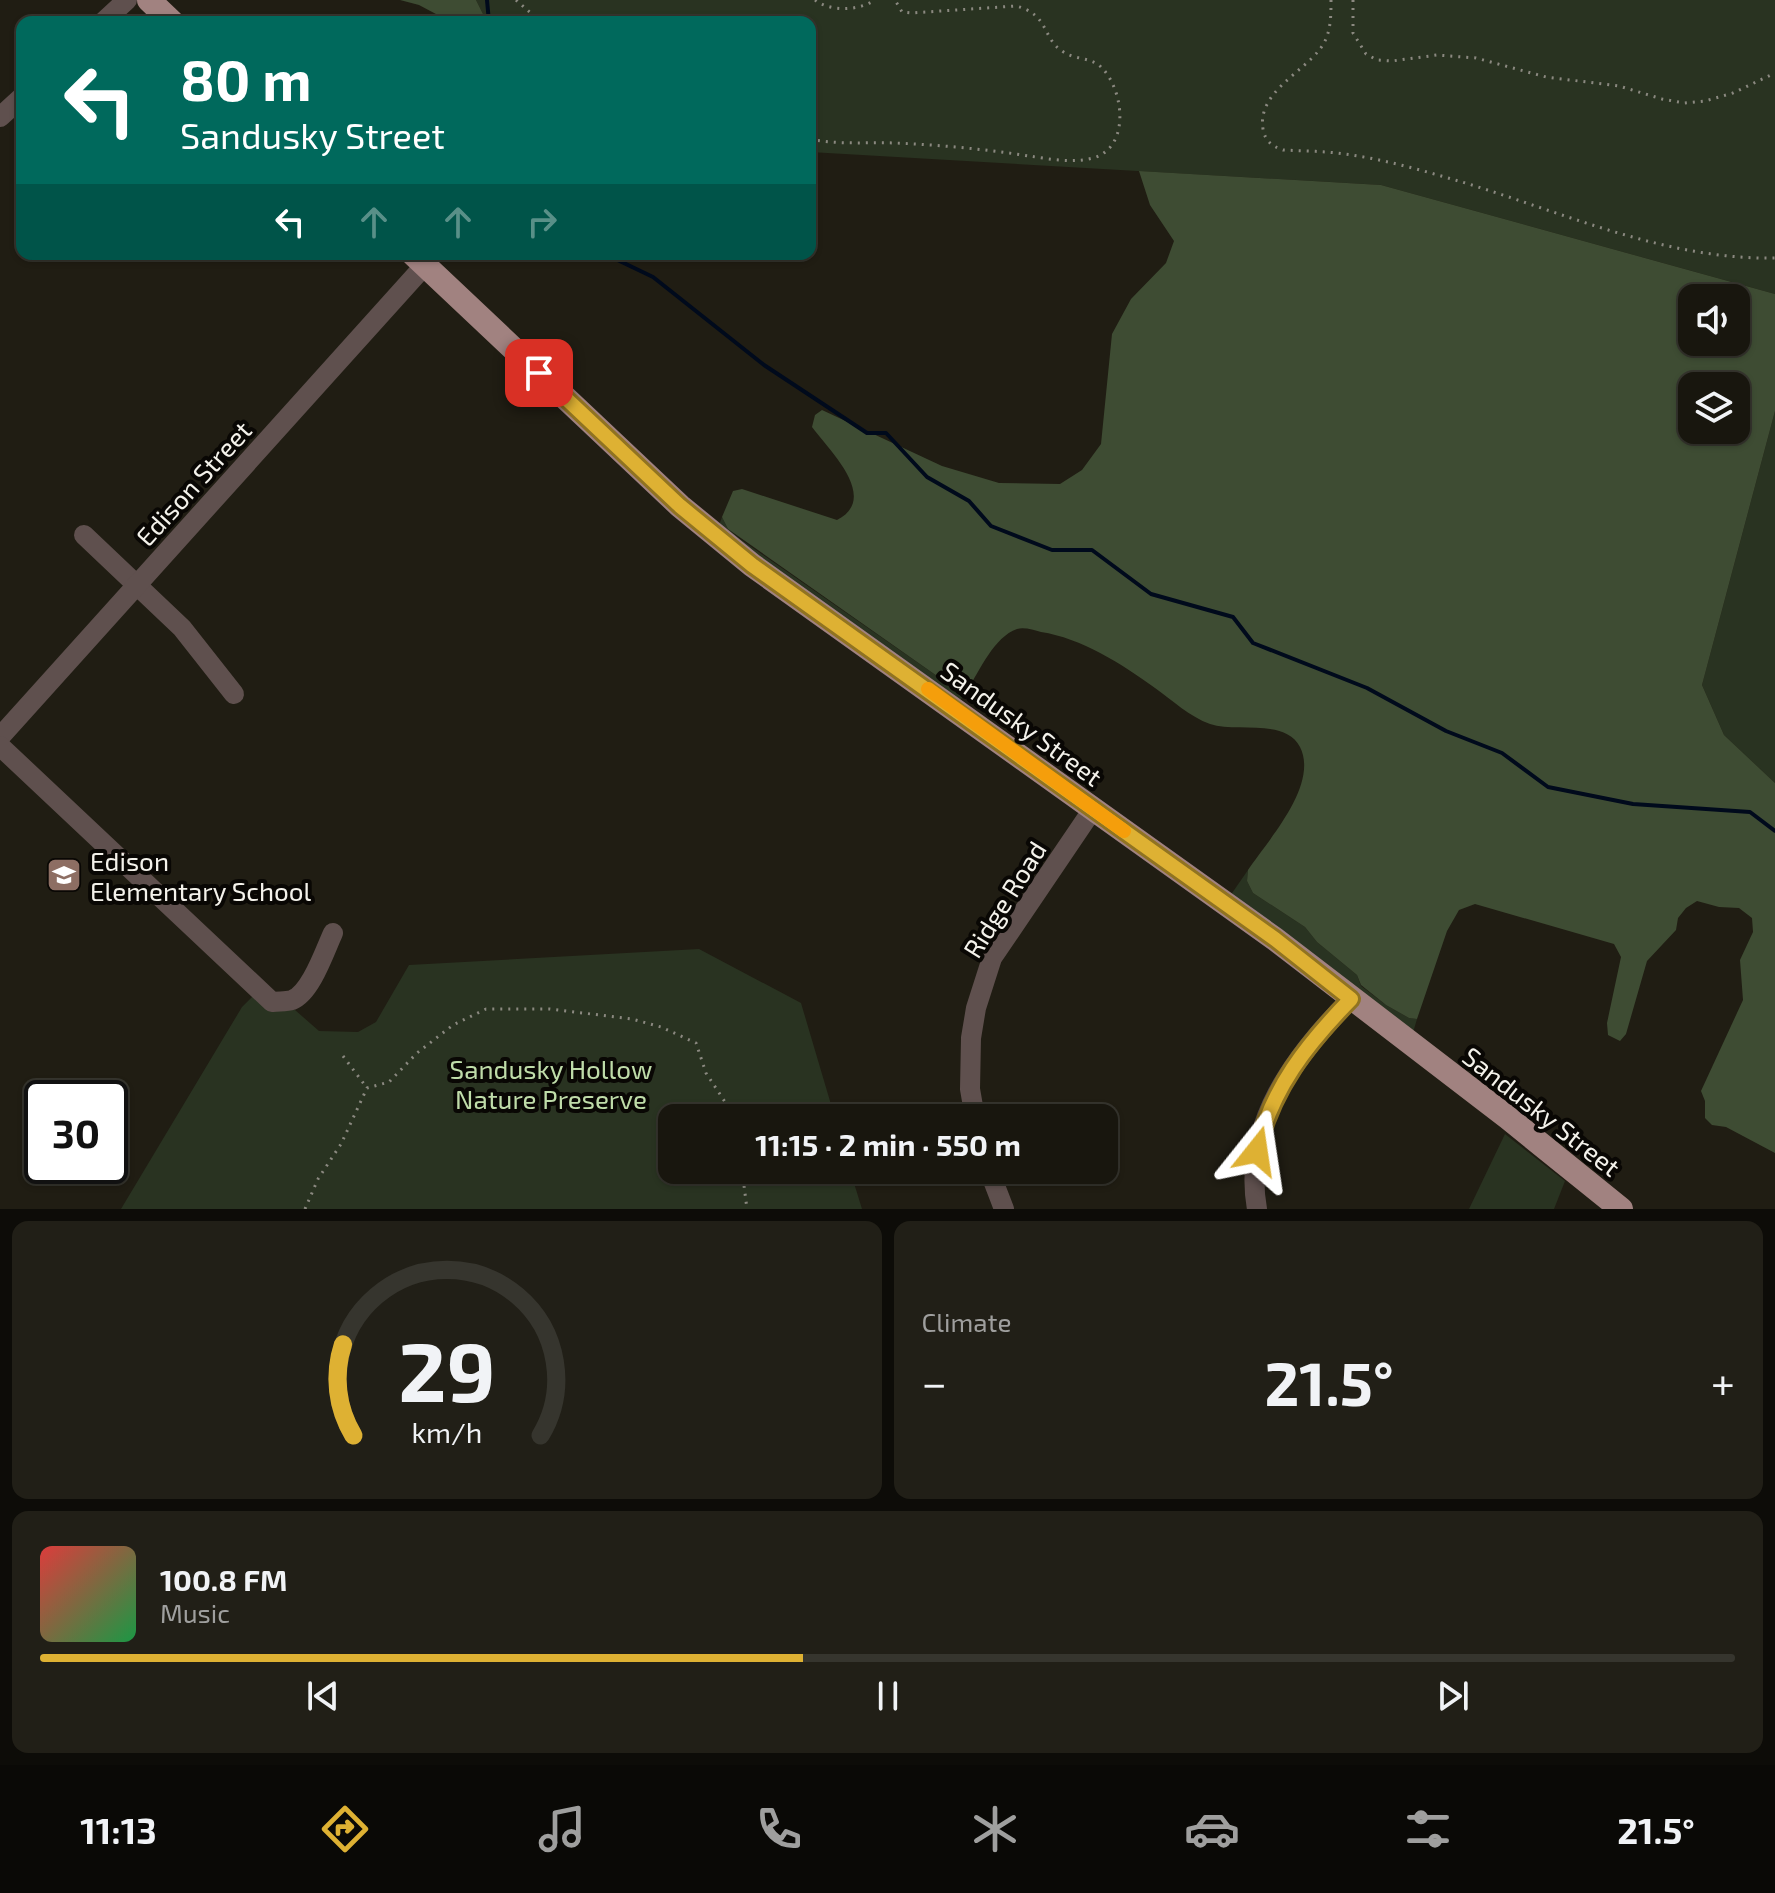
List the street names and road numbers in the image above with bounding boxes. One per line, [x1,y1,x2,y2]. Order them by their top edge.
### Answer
street label: Edison Street [129,414,257,552]
street label: Sandusky Street [935,654,1109,792]
street label: Ridge Road [956,835,1052,963]
street label: Sandusky Street [1457,1040,1627,1182]

